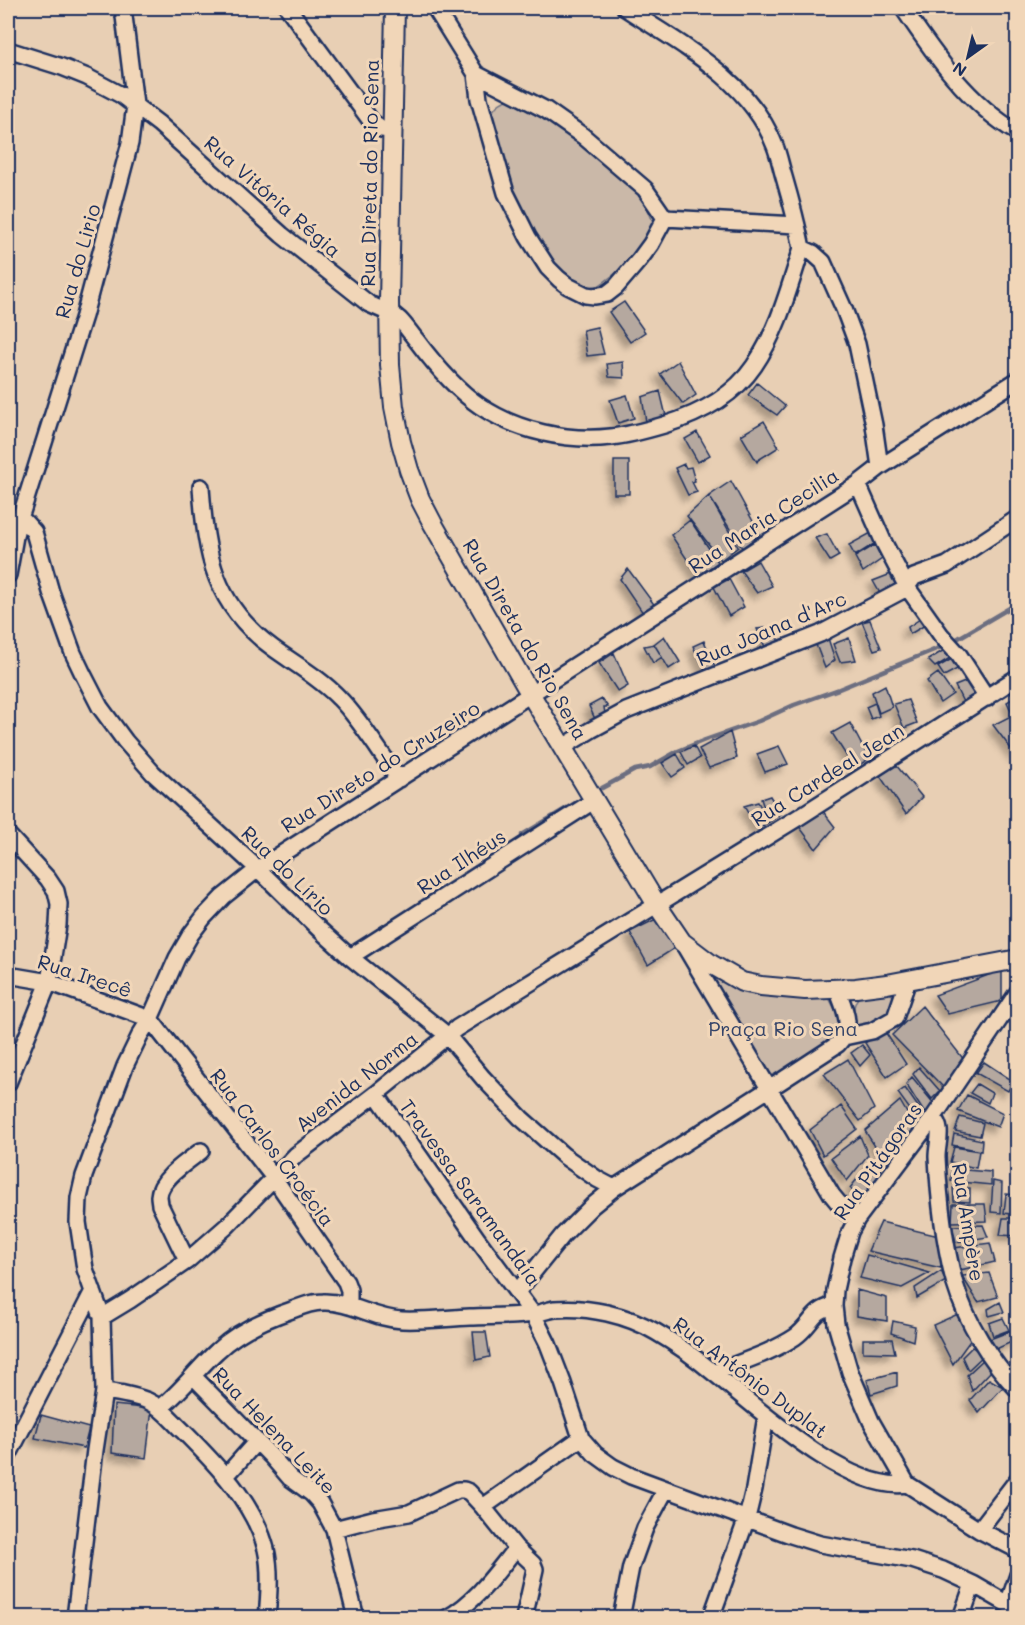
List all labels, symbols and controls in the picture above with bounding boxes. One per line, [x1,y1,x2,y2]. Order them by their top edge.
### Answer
north arrow [938,27,998,87]
text: N [948,58,970,82]
street label: Rua Direta do Rio Sena [354,59,384,287]
street label: Rua Vitória Régia [199,129,347,263]
street label: Rua do Lirio [48,200,106,321]
street label: Rua Maria Cecilia [683,462,843,578]
street label: Rua Direta do Rio Sena [458,534,594,744]
street label: Rua Joana d'Arc [692,585,850,671]
street label: Rua Direto do Cruzeiro [276,694,484,838]
street label: Rua Cardeal Jean [746,717,908,831]
street label: Rua do Lírio [236,820,340,921]
street label: Rua Ilhéus [412,823,510,899]
street label: Rua Irecê [34,948,136,1002]
park label: Praça Rio Sena [708,1015,858,1041]
street label: Avenida Norma [289,1025,423,1137]
street label: Rua Carlos Croécia [205,1063,341,1231]
street label: Travessa Saramandaía [395,1094,547,1290]
street label: Rua Pitágoras [827,1097,927,1225]
street label: Rua Ampère [947,1161,991,1283]
street label: Rua Antônio Duplat [669,1310,833,1444]
street label: Rua Helena Leite [208,1361,342,1499]

